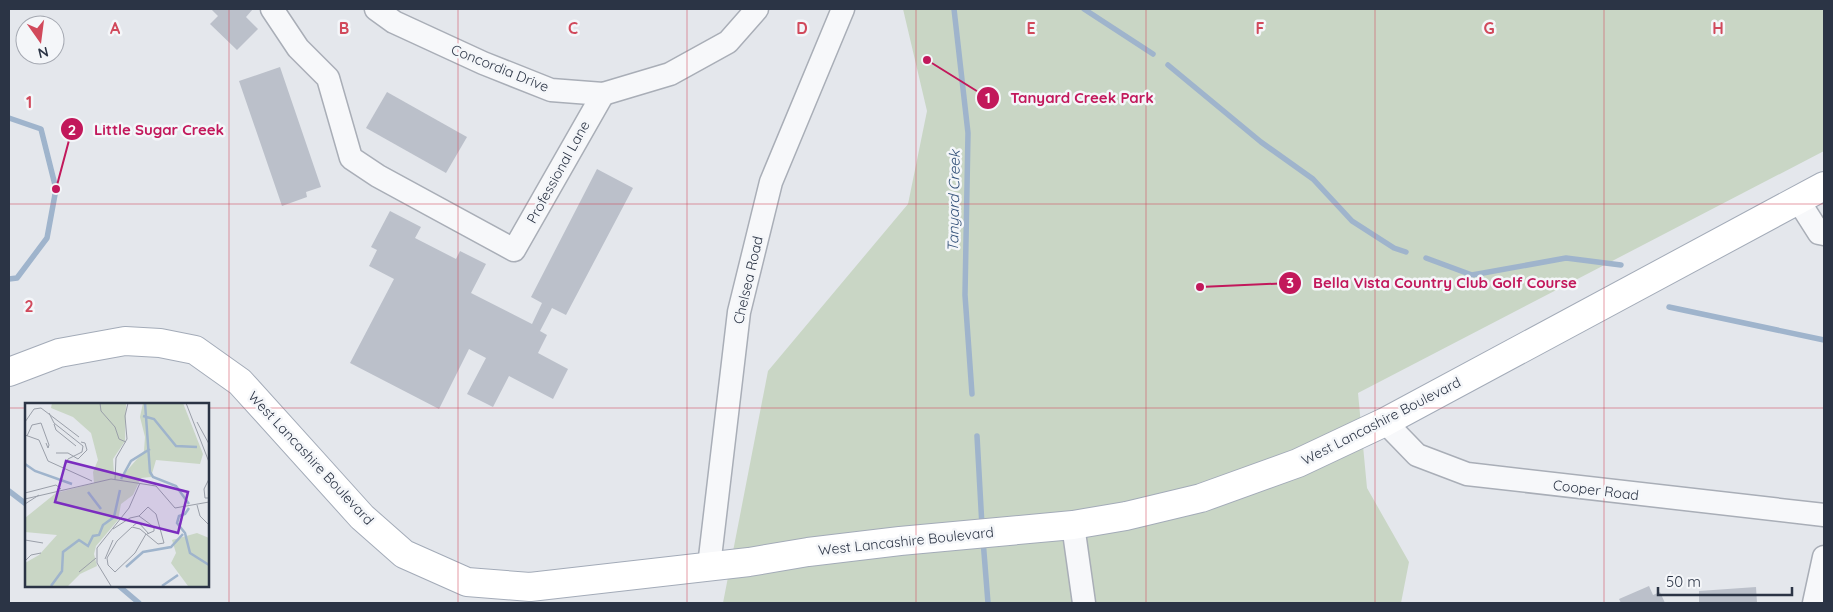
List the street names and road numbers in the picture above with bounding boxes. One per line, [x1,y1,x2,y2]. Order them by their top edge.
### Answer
street label: Concordia Drive [448,40,552,96]
street label: Professional Lane [522,118,594,226]
street label: Chelsea Road [729,234,767,326]
street label: West Lancashire Boulevard [1298,373,1464,469]
street label: West Lancashire Boulevard [244,387,378,529]
street label: Cooper Road [1552,476,1640,504]
street label: West Lancashire Boulevard [817,523,995,559]

